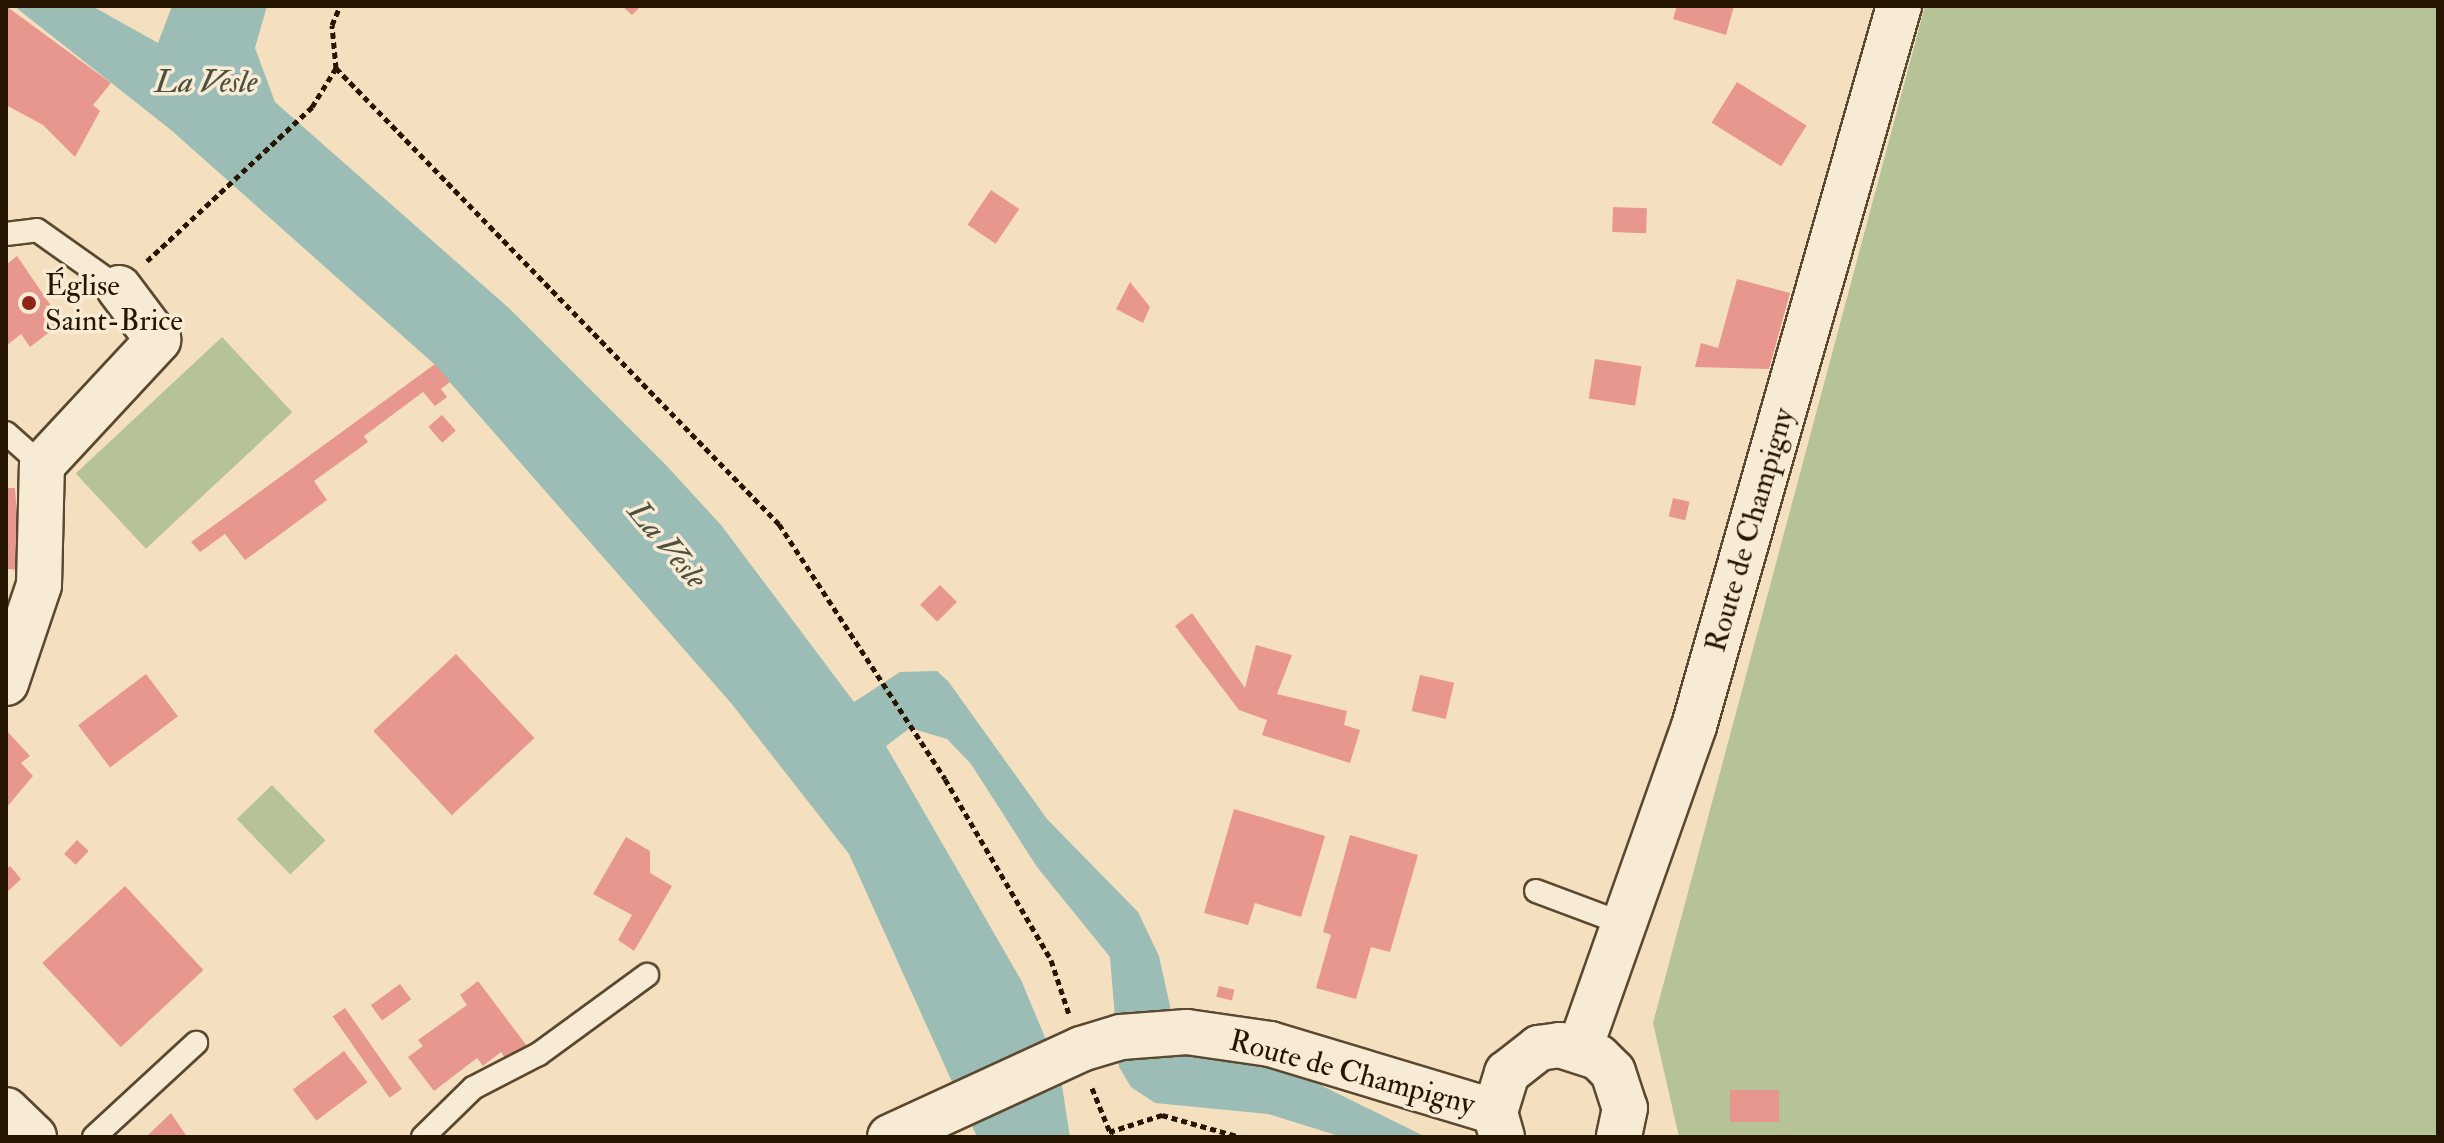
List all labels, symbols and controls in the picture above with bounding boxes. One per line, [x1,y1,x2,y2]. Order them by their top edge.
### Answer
water label: La Vesle [155,63,257,101]
place label: Église Saint-Brice [45,268,183,338]
marker: Église Saint-Brice [20,294,38,312]
street label: Route de Champigny [1698,404,1802,656]
water label: La Vesle [619,493,715,597]
street label: Route de Champigny [1225,1023,1479,1123]

